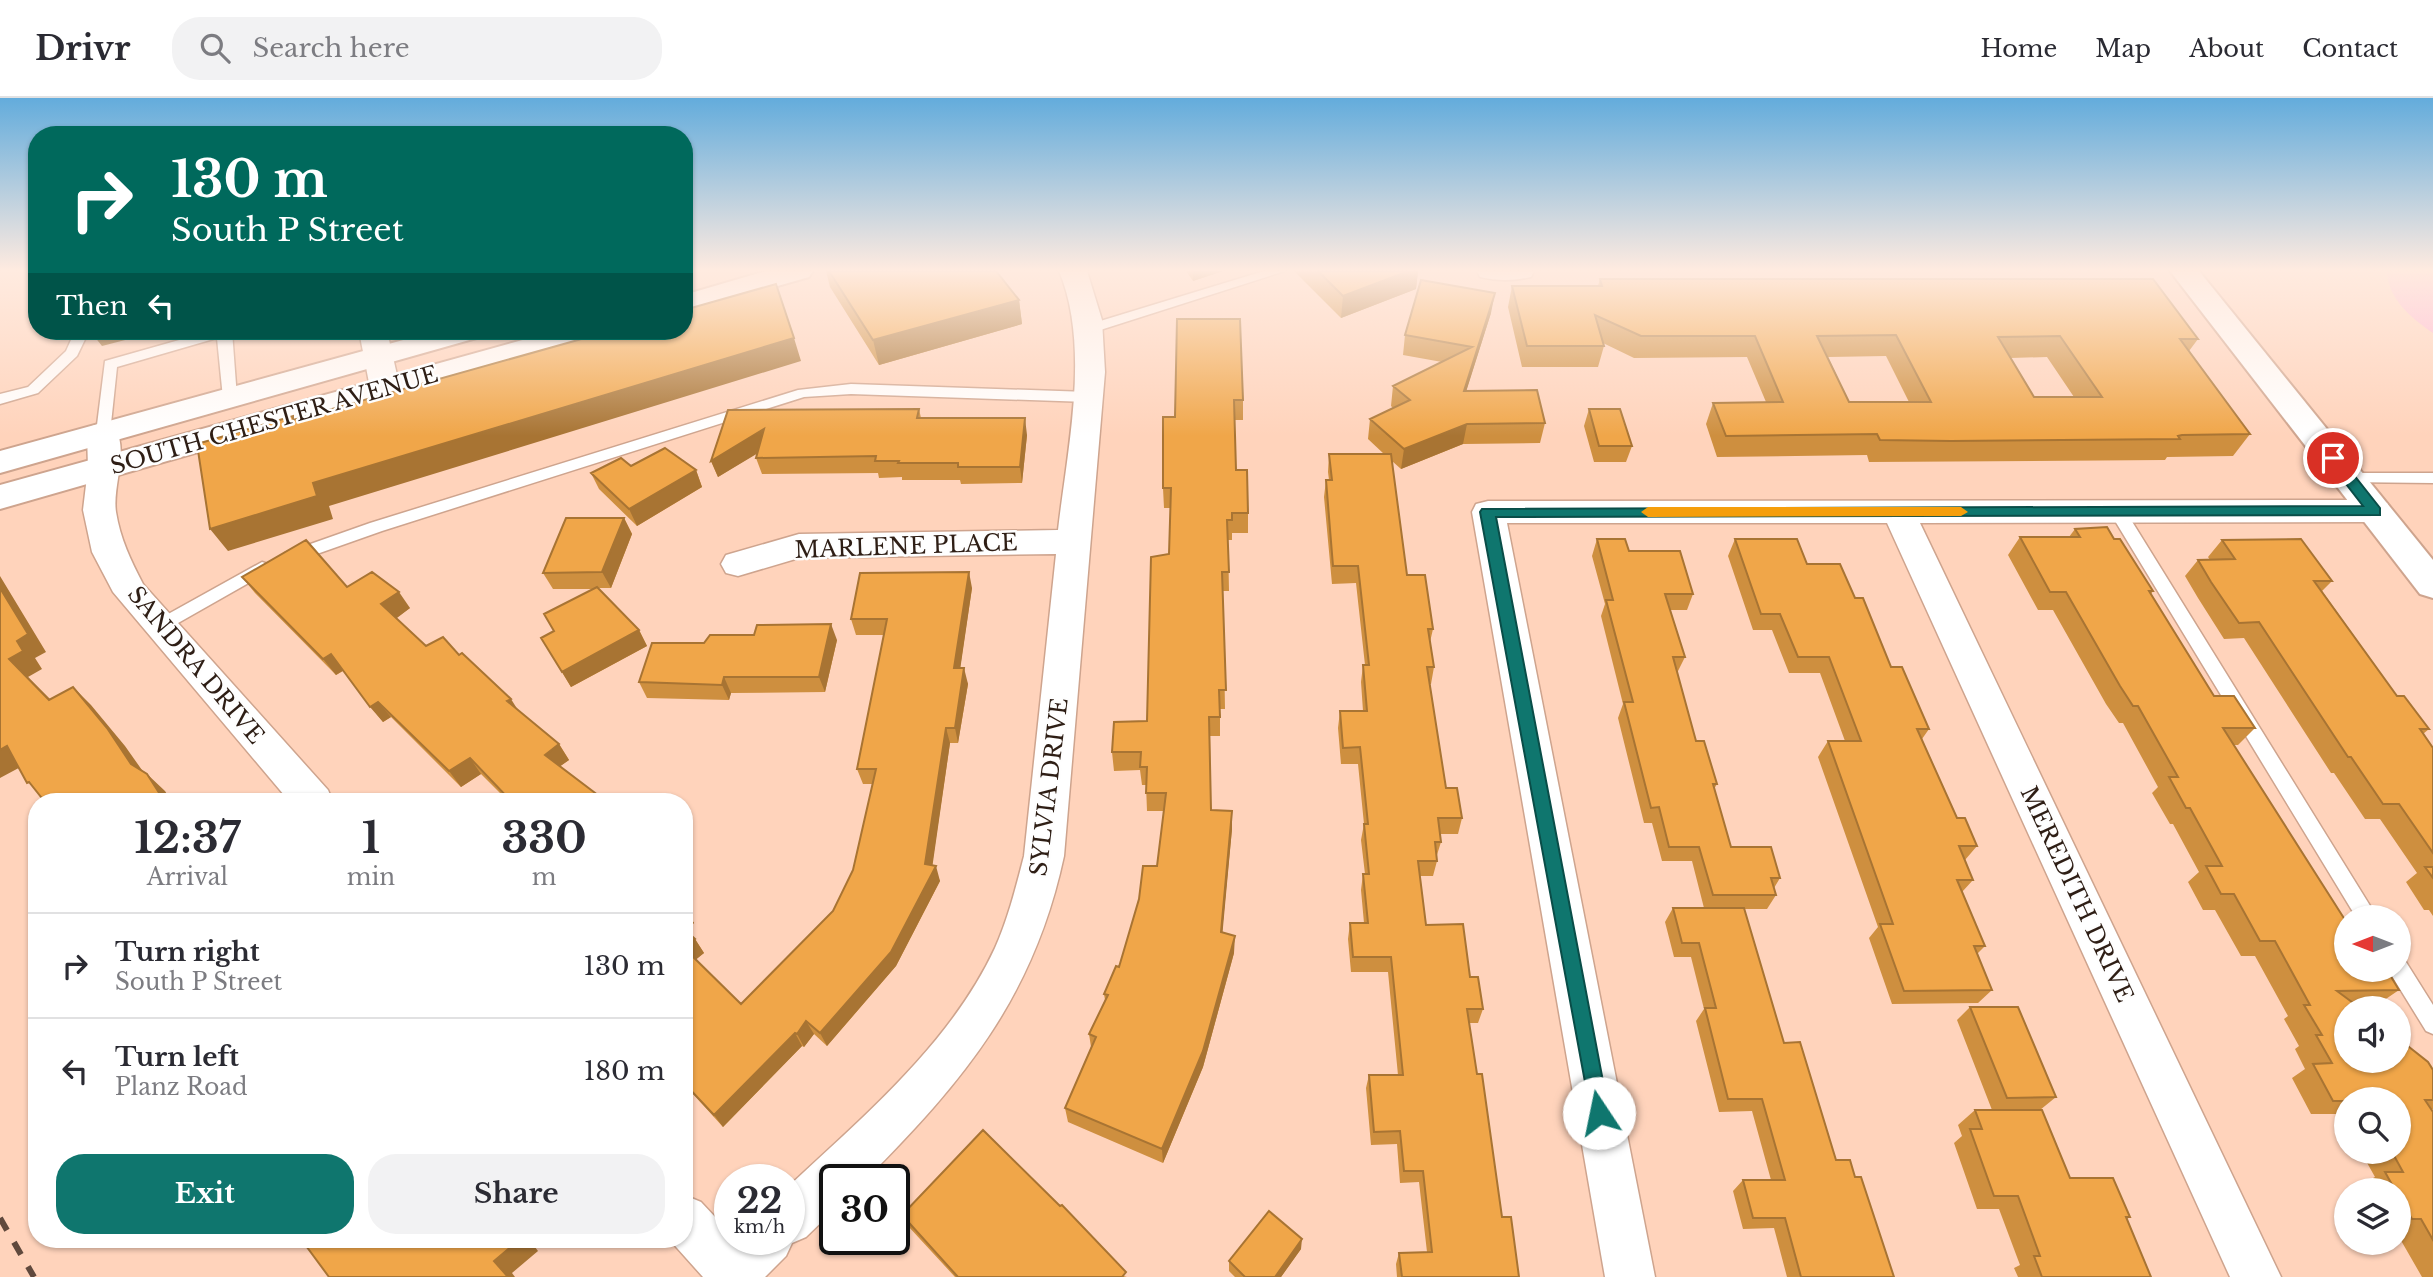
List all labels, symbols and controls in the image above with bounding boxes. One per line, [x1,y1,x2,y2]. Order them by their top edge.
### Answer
search box [172,17,662,80]
text: Drivr [35,28,130,69]
icon: search [196,29,234,67]
text: Search here [252,32,410,64]
text: Home [1981,34,2057,63]
text: Map [2095,34,2151,63]
text: About [2189,34,2264,63]
text: Contact [2302,34,2398,63]
text: 130 m [171,149,328,210]
icon: right [56,154,147,245]
text: South P Street [171,210,404,250]
icon: left [142,287,180,325]
text: Then [56,290,128,322]
street label: SOUTH CHESTER AVENUE [107,360,441,480]
pin [2303,428,2363,488]
icon: arrive [2314,439,2352,477]
street label: MARLENE PLACE [794,528,1018,564]
street label: SANDRA DRIVE [122,581,270,749]
street label: SYLVIA DRIVE [1024,696,1074,878]
street label: MEREDITH DRIVE [2015,782,2139,1006]
text: 12:37 [134,812,240,864]
text: 1 [362,812,380,864]
text: 330 [501,812,587,864]
text: Arrival [147,863,228,891]
text: min [347,863,395,891]
text: m [532,863,556,891]
north arrow [2334,905,2412,982]
map controls [2334,905,2411,1255]
text: Turn right [115,936,260,968]
icon: right [56,947,94,985]
text: 130 m [583,950,665,982]
text: South P Street [115,968,282,996]
button: sound [2334,996,2411,1073]
text: Turn left [115,1041,239,1073]
icon: left [56,1052,94,1090]
text: 180 m [584,1055,665,1087]
text: Planz Road [115,1073,247,1101]
position arrow [1562,1076,1636,1150]
button: search [2334,1087,2411,1164]
button: Exit [56,1154,354,1234]
button: Share [368,1154,665,1234]
speed limit sign: 30 [819,1164,910,1255]
button: layers [2334,1178,2411,1255]
text: 22 [737,1179,782,1222]
text: km/h [734,1216,785,1238]

